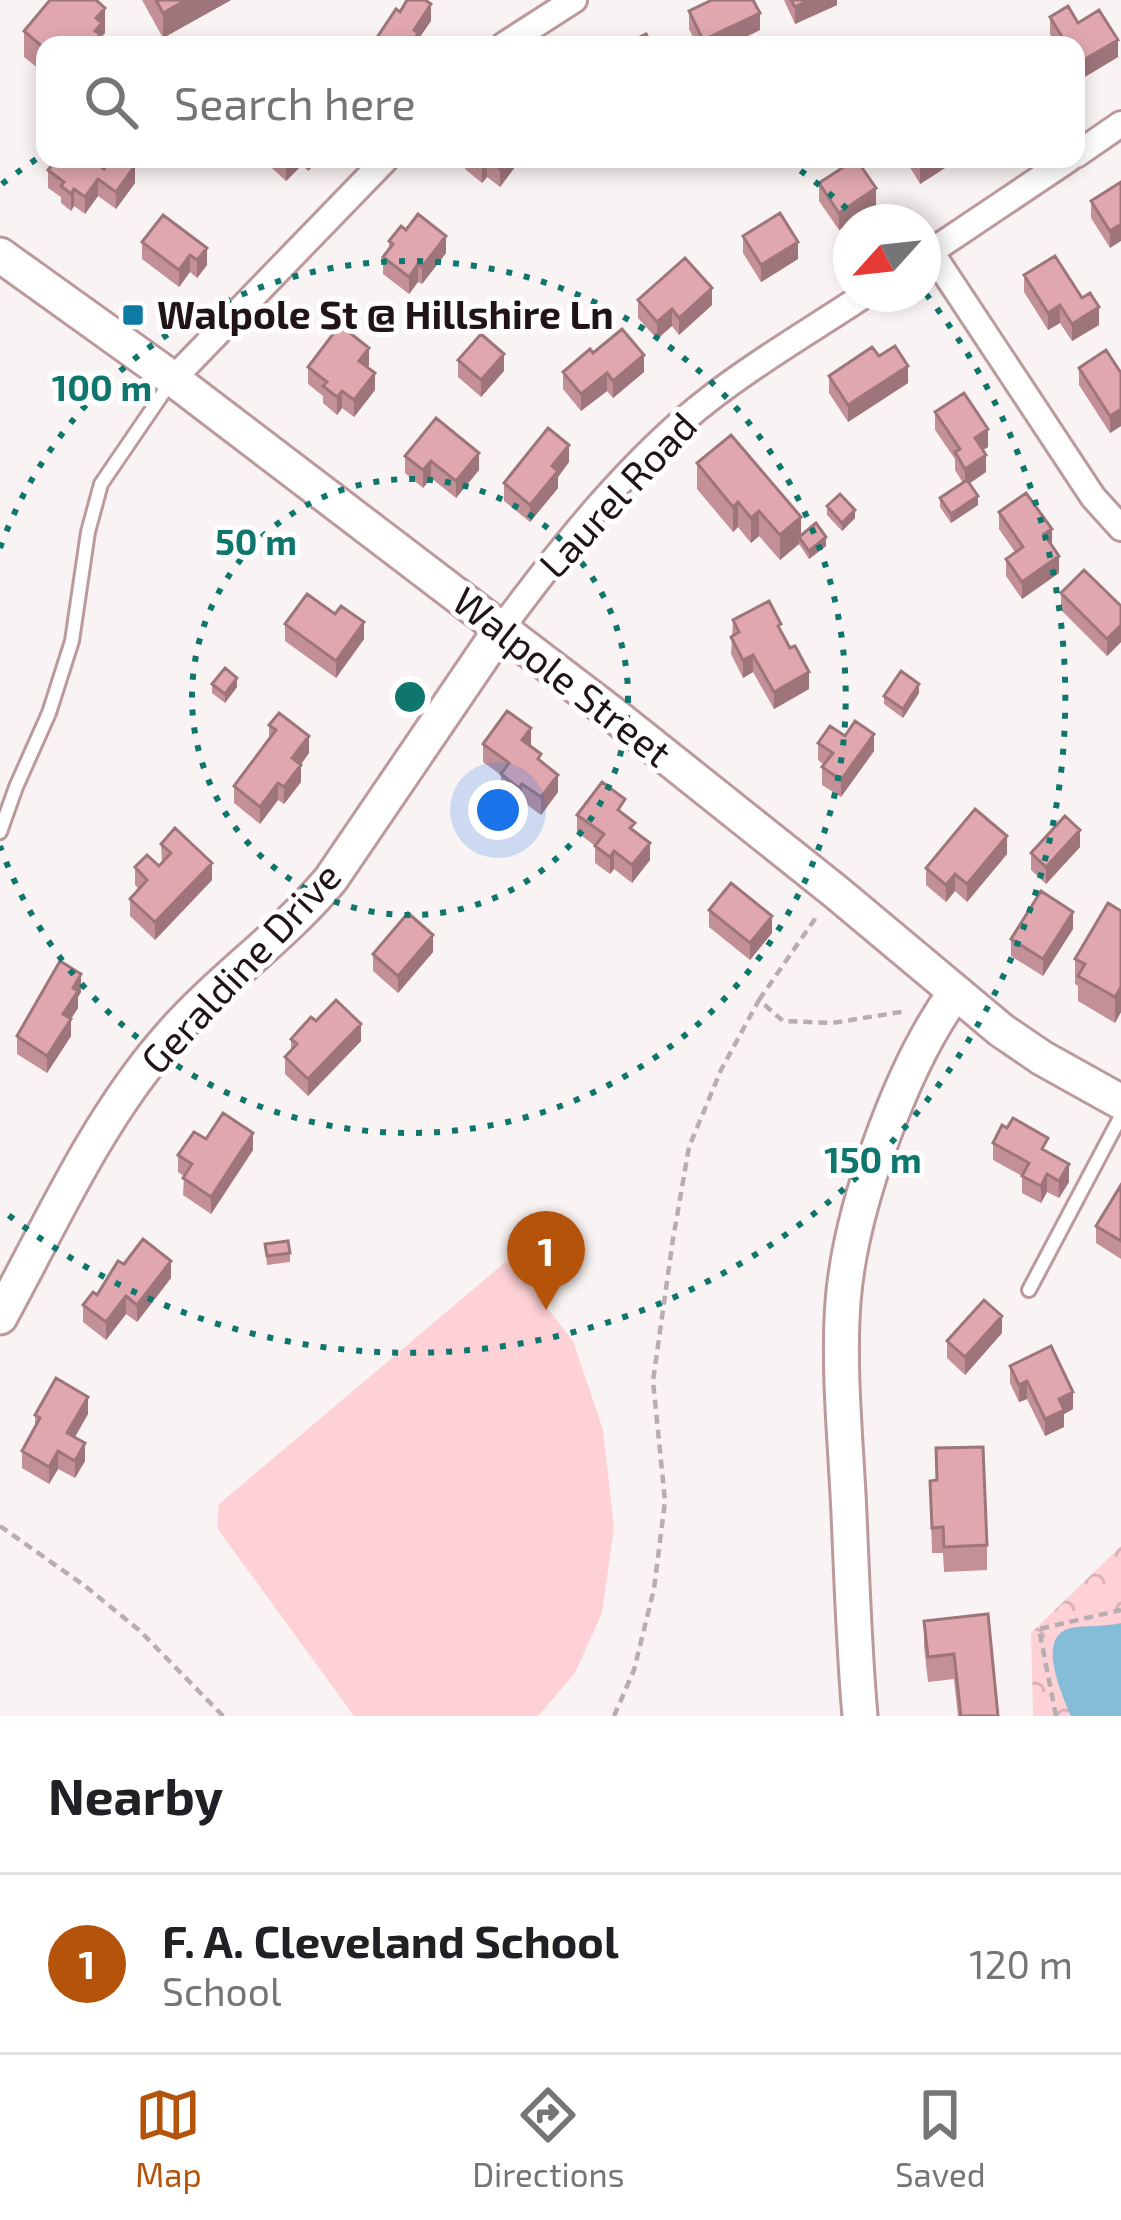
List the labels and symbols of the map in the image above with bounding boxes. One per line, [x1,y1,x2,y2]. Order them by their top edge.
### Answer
north arrow [833,204,941,312]
place label: Walpole St @ Hillshire Ln [157,290,614,337]
marker: Walpole St @ Hillshire Ln [120,302,146,328]
text: 100 m [52,365,152,408]
street label: Laurel Road [528,402,705,586]
text: 50 m [215,519,297,562]
street label: Walpole Street [444,576,681,776]
centre of rings [389,676,431,718]
your location [468,780,528,840]
street label: Geraldine Drive [130,852,349,1082]
text: 150 m [824,1137,922,1180]
pin: 1 [507,1211,585,1310]

